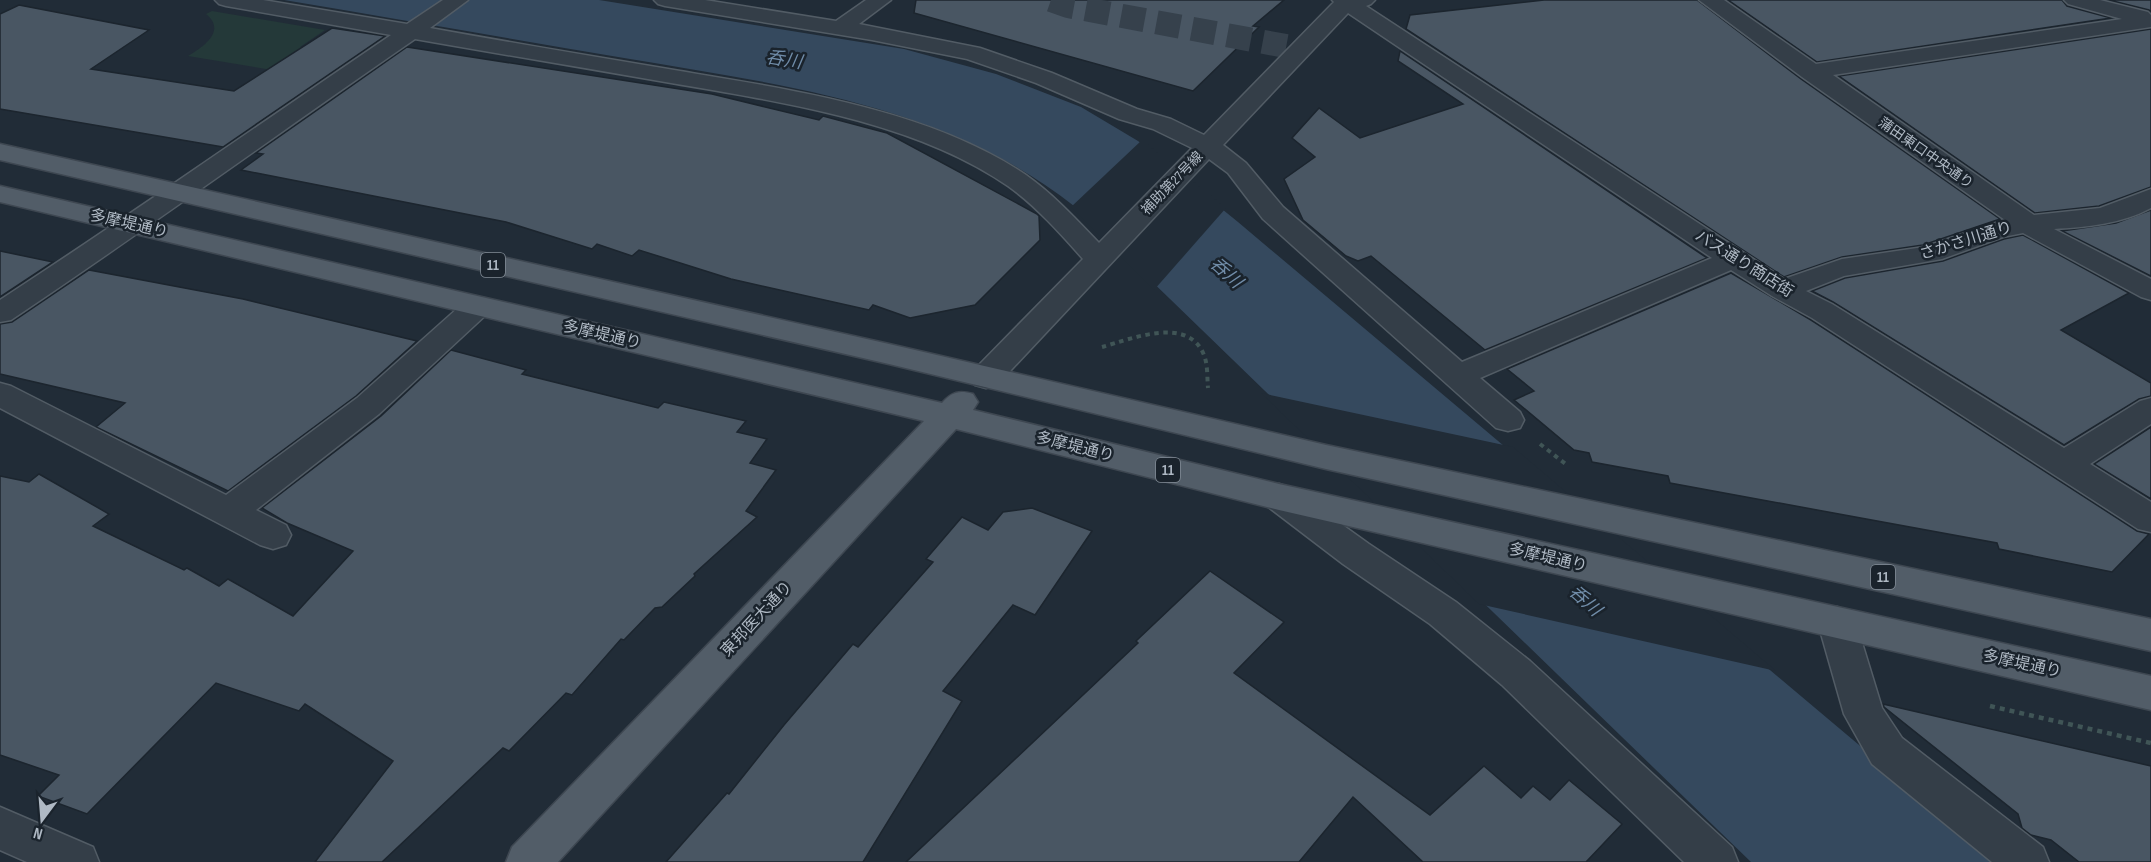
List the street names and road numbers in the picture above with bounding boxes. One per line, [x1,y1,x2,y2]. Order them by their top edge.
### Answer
street label: 蒲田東口中央通り [1875,114,1977,192]
street label: 補助第27号線 [1138,148,1206,218]
street label: 多摩堤通り [88,206,170,242]
street label: さかさ川通り [1917,218,2015,264]
street label: バス通り商店街 [1691,226,1797,302]
road number: 11 [481,253,505,277]
street label: 多摩堤通り [561,317,643,353]
street label: 多摩堤通り [1034,428,1116,466]
road number: 11 [1156,458,1180,482]
street label: 多摩堤通り [1507,540,1589,576]
road number: 11 [1871,565,1895,589]
street label: 東邦医大通り [717,577,797,661]
street label: 多摩堤通り [1981,646,2063,682]

